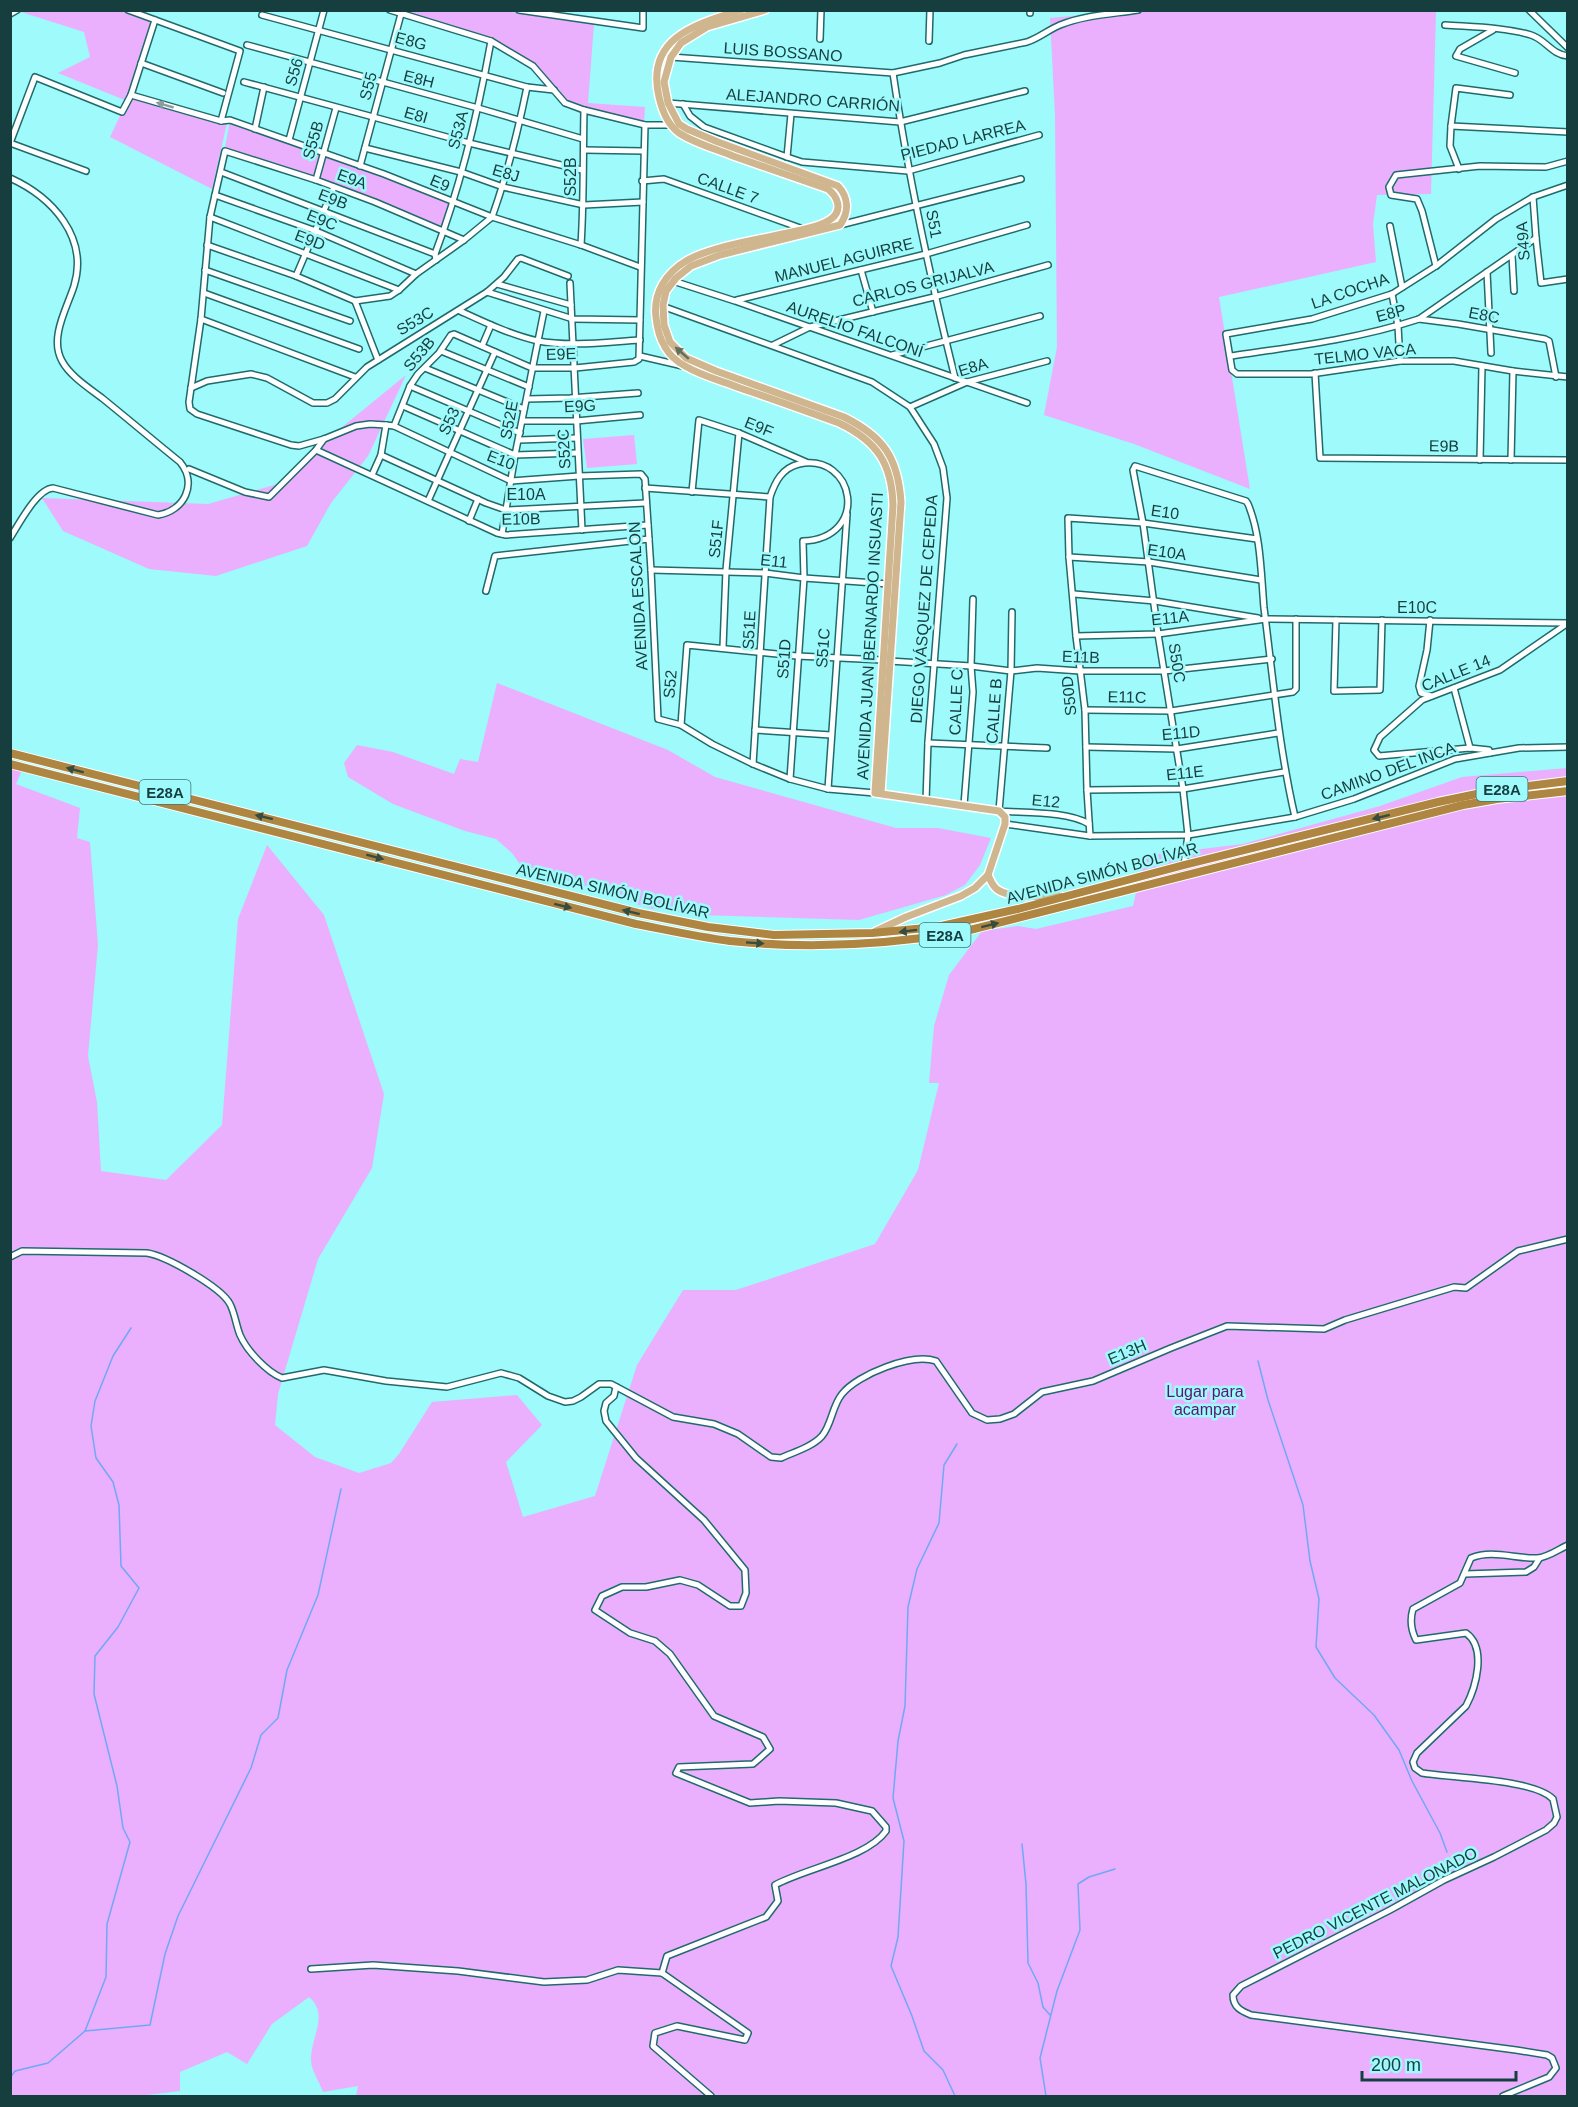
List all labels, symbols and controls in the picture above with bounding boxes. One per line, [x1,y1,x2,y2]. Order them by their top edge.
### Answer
street label: E8G [393,29,429,53]
street label: LUIS BOSSANO [723,39,843,65]
street label: S56 [282,56,306,88]
street label: E8H [402,67,436,91]
street label: S55 [356,70,380,102]
street label: ALEJANDRO CARRIÓN [725,84,901,115]
one-way arrow [156,99,174,109]
street label: E8I [402,104,430,126]
street label: S53A [445,109,471,151]
street label: PIEDAD LARREA [899,116,1027,164]
street label: S55B [299,119,327,161]
street label: S52B [562,157,579,197]
street label: E8J [490,161,522,185]
street label: E9A [335,166,369,192]
street label: CALLE 7 [695,169,761,207]
street label: E9 [428,171,452,195]
street label: E9B [316,186,350,212]
street label: E9C [304,206,340,234]
street label: S51 [923,208,945,240]
street label: S49A [1513,221,1533,261]
street label: E9D [292,226,328,254]
street label: MANUEL AGUIRRE [773,235,915,285]
street label: CARLOS GRIJALVA [850,258,996,310]
street label: LA COCHA [1309,270,1391,312]
street label: AURELIO FALCONÍ [785,297,926,361]
street label: E8P [1374,301,1408,325]
street label: S53C [393,303,437,339]
street label: E8C [1467,304,1501,326]
street label: S53B [400,334,438,374]
street label: TELMO VACA [1313,340,1417,368]
street label: E9E [546,345,576,363]
one-way arrow [675,347,690,360]
street label: E8A [956,354,990,380]
street label: E9G [564,397,596,415]
street label: S52E [497,399,521,441]
street label: S53 [435,404,463,437]
street label: E9F [742,414,776,440]
street label: S52C [554,429,574,469]
street label: E9B [1429,437,1459,455]
street label: E10 [485,447,517,473]
street label: E10A [506,486,546,503]
street label: AVENIDA JUAN BERNARDO INSUASTI [854,492,886,780]
street label: DIEGO VÁSQUEZ DE CEPEDA [907,494,941,724]
street label: E10 [1150,502,1180,522]
street label: E10B [501,510,541,528]
street label: S51F [706,519,726,559]
street label: AVENIDA ESCALON [626,521,650,671]
street label: E10A [1146,541,1188,563]
street label: E11 [760,551,789,571]
street label: E10C [1397,599,1437,616]
street label: E11A [1150,608,1190,628]
street label: S51E [739,610,759,650]
street label: S51C [813,627,833,669]
street label: S51D [774,638,794,680]
street label: S50C [1165,642,1189,684]
street label: E11B [1062,648,1100,666]
street label: CALLE 14 [1419,651,1493,695]
street label: CALLE C [946,668,966,736]
street label: S52 [660,669,680,699]
street label: S50D [1058,675,1080,717]
street label: CALLE B [983,678,1005,744]
street label: E11C [1107,688,1147,706]
street label: E11D [1161,723,1201,743]
street label: CAMINO DEL INCA [1319,739,1458,803]
street label: E11E [1165,763,1205,783]
one-way arrow [65,764,84,774]
road number: E28A [1476,777,1528,801]
road number: E28A [140,780,190,804]
street label: E12 [1031,791,1061,811]
one-way arrow [254,812,273,822]
one-way arrow [1372,812,1390,822]
street label: AVENIDA SIMÓN BOLÍVAR [1004,838,1200,907]
one-way arrow [365,853,384,863]
street label: AVENIDA SIMÓN BOLÍVAR [515,860,711,922]
one-way arrow [555,902,573,911]
one-way arrow [622,906,640,916]
one-way arrow [981,920,999,930]
road number: E28A [920,923,970,947]
one-way arrow [898,926,917,936]
one-way arrow [745,938,764,947]
street label: E13H [1105,1336,1149,1368]
park label: Lugar para acampar [1166,1383,1244,1418]
street label: PEDRO VICENTE MALONADO [1270,1844,1480,1962]
scale bar [1362,2044,1516,2082]
text: 200 m [1371,2055,1421,2075]

